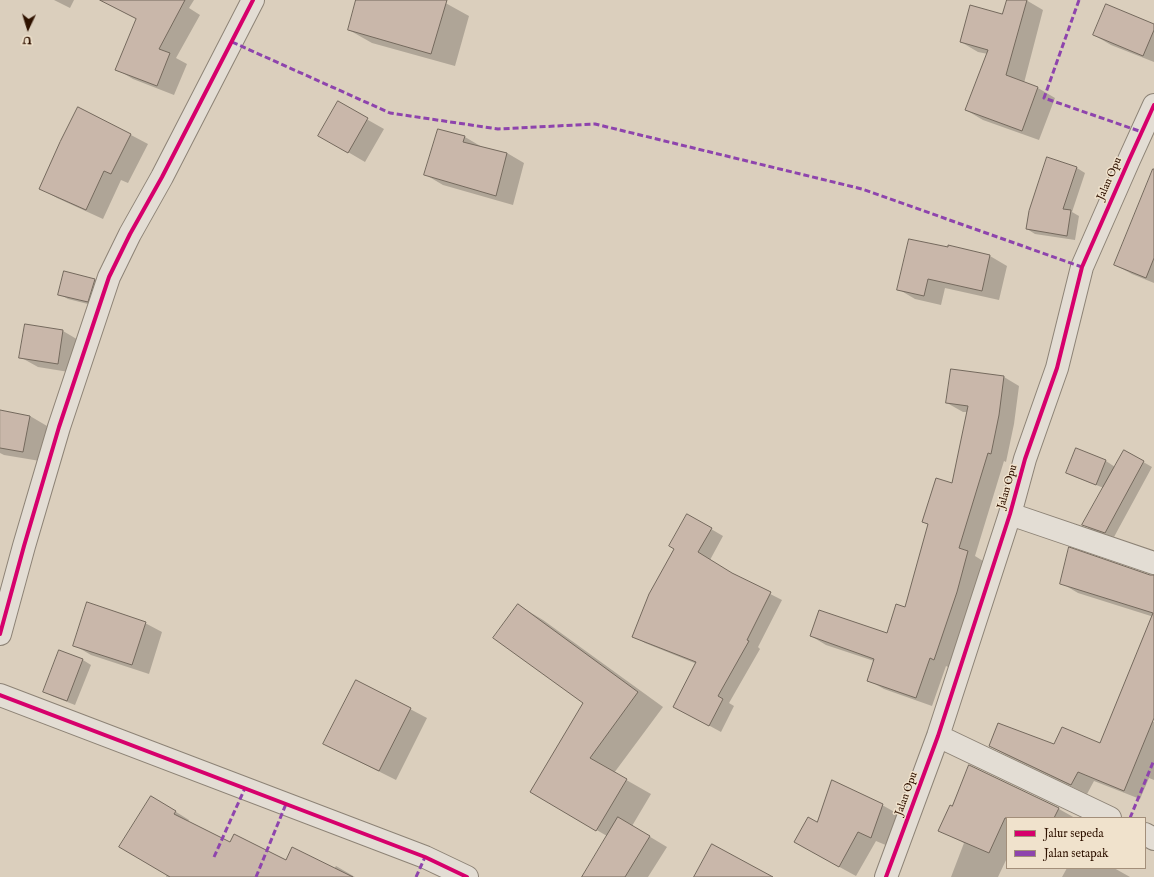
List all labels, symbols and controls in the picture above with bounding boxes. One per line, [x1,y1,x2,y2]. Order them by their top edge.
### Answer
north arrow [8,8,48,48]
text: U [22,33,32,47]
street label: Jalan Opu [1095,155,1125,203]
street label: Jalan Opu [995,463,1021,511]
street label: Jalan Opu [893,770,921,818]
legend [1006,817,1146,869]
text: Jalur sepeda [1044,826,1104,841]
text: Jalan setapak [1044,846,1108,861]

